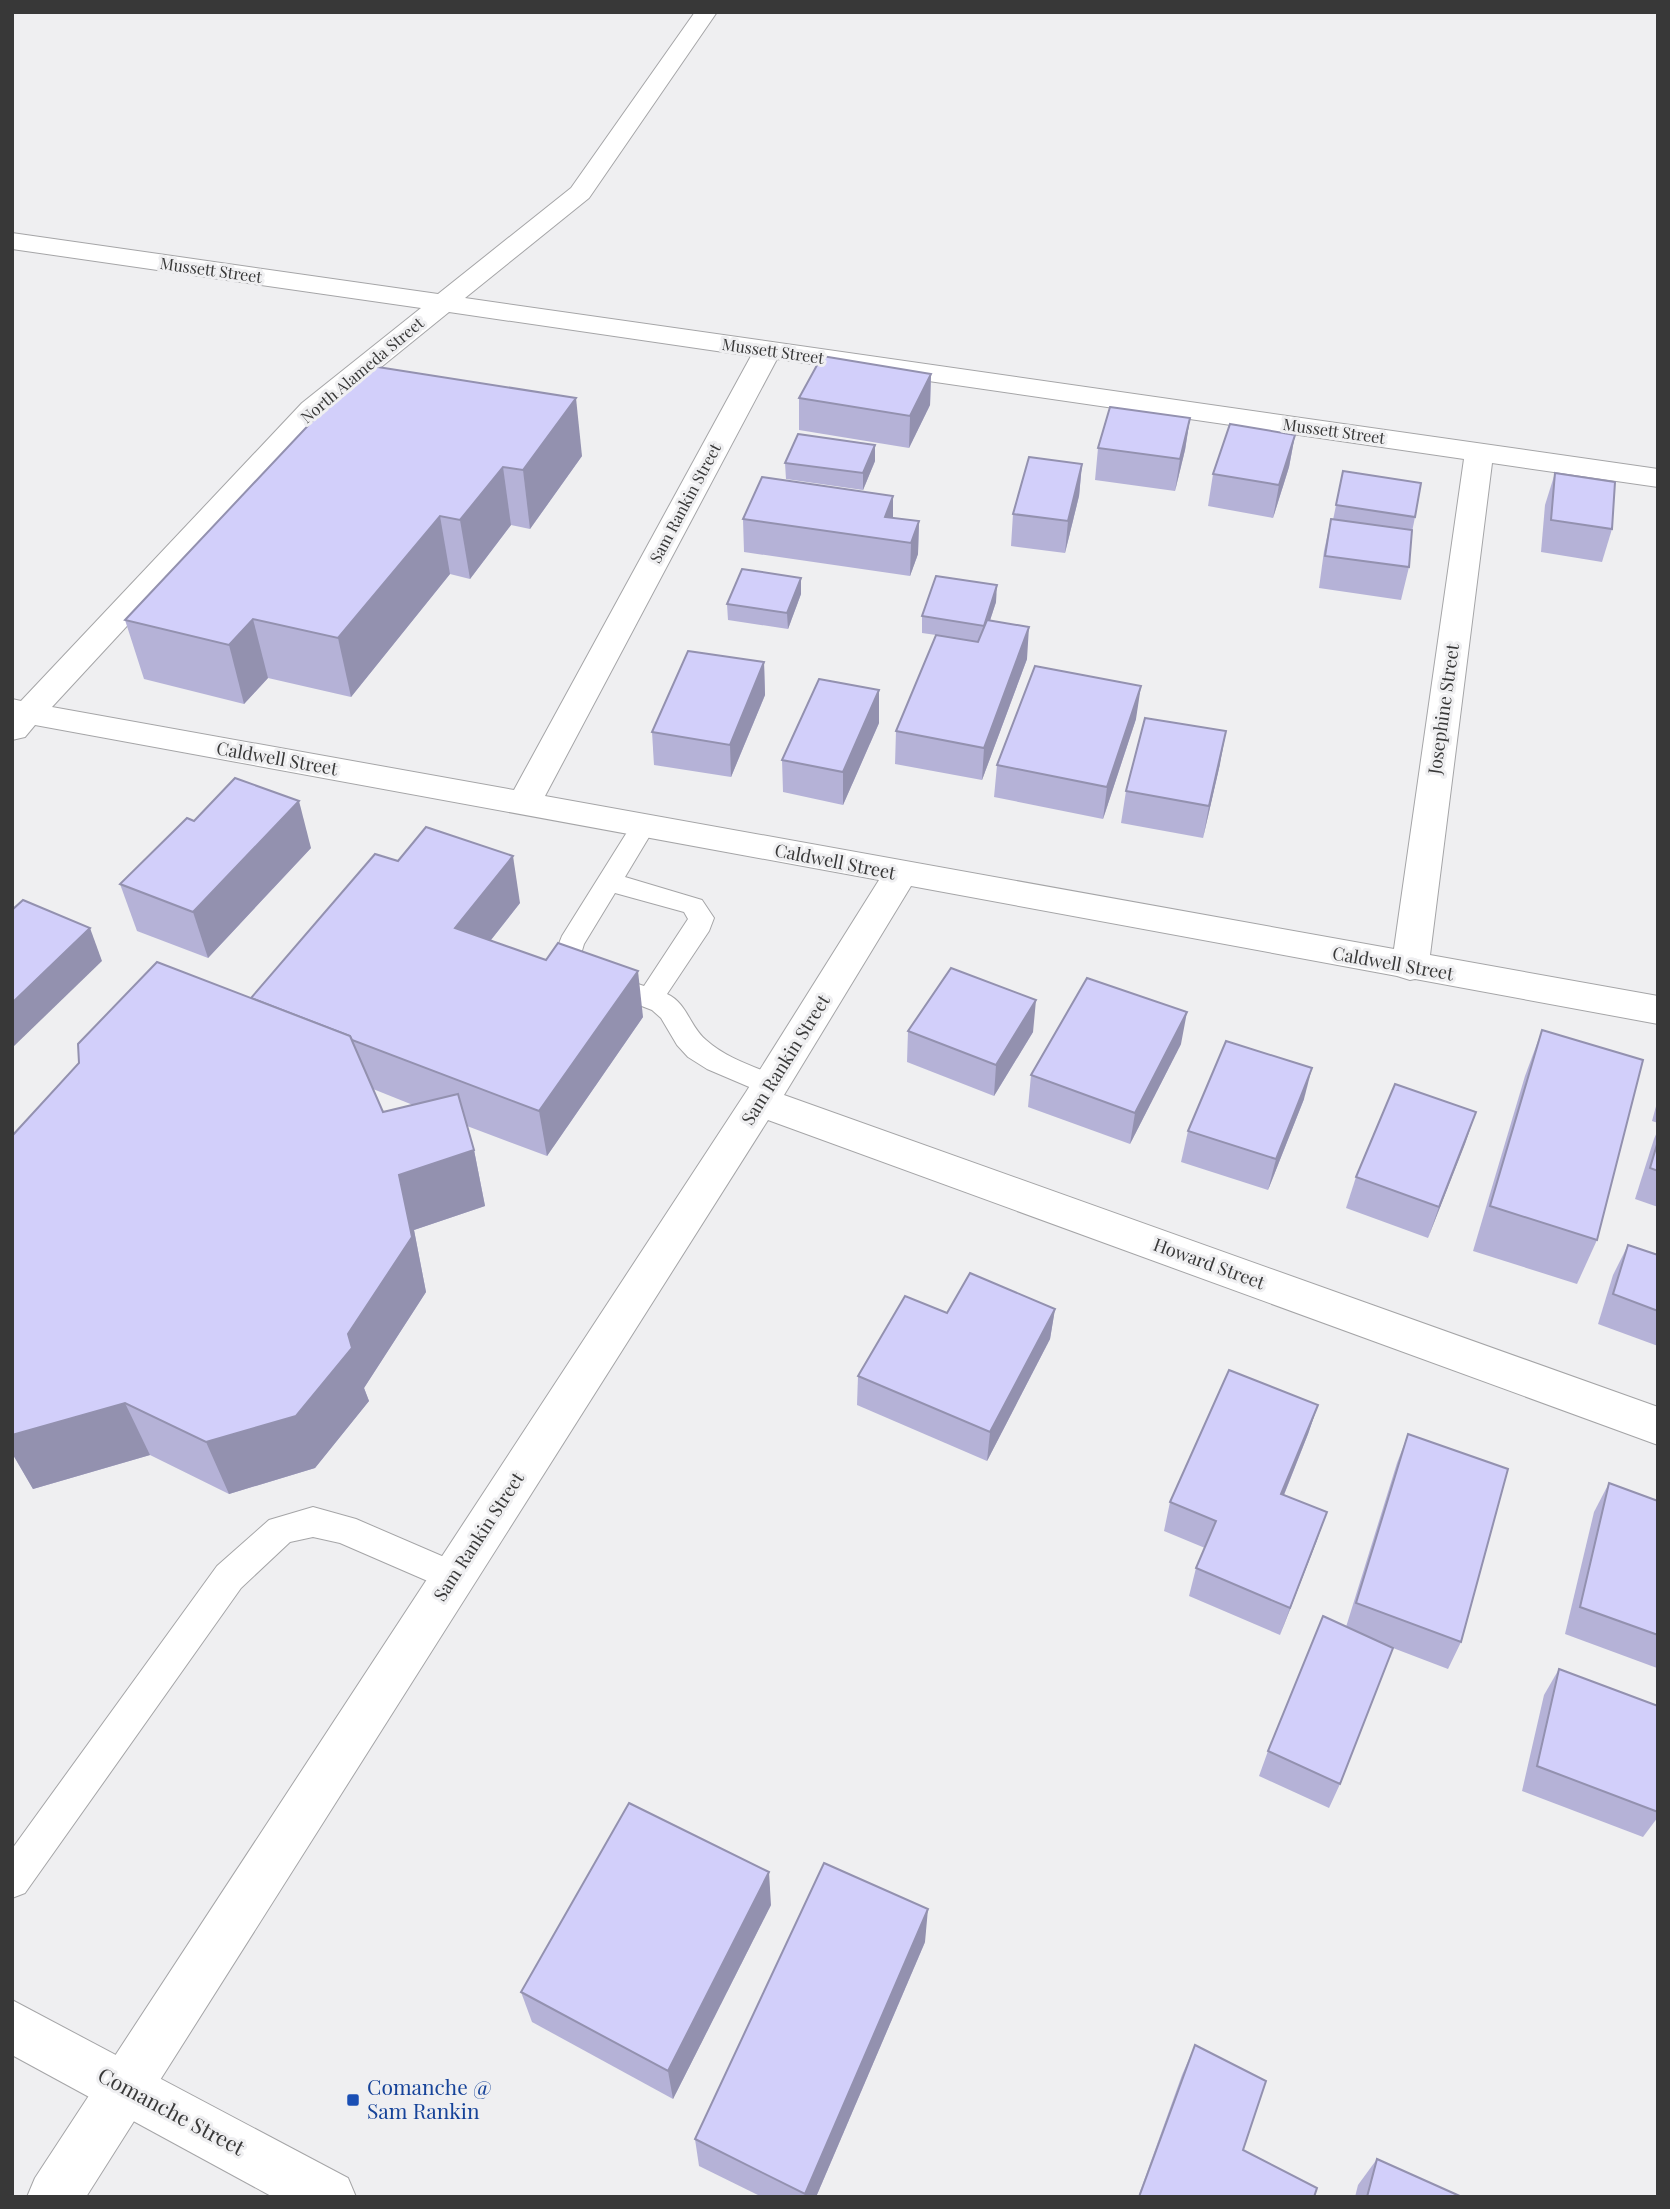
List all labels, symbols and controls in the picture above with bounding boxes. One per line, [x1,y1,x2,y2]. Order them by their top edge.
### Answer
street label: Mussett Street [159,252,264,287]
street label: North Alameda Street [296,312,428,427]
street label: Mussett Street [721,333,826,368]
street label: Mussett Street [1282,413,1387,448]
street label: Sam Rankin Street [644,439,725,566]
street label: Josephine Street [1422,641,1464,777]
street label: Caldwell Street [215,736,340,781]
street label: Caldwell Street [773,838,898,885]
street label: Caldwell Street [1331,941,1456,986]
street label: Sam Rankin Street [735,989,835,1129]
street label: Howard Street [1150,1232,1269,1295]
street label: Sam Rankin Street [427,1467,529,1606]
street label: Comanche Street [94,2060,251,2161]
place label: Comanche @ Sam Rankin [367,2072,491,2124]
marker: Comanche @ Sam Rankin [345,2092,361,2108]

